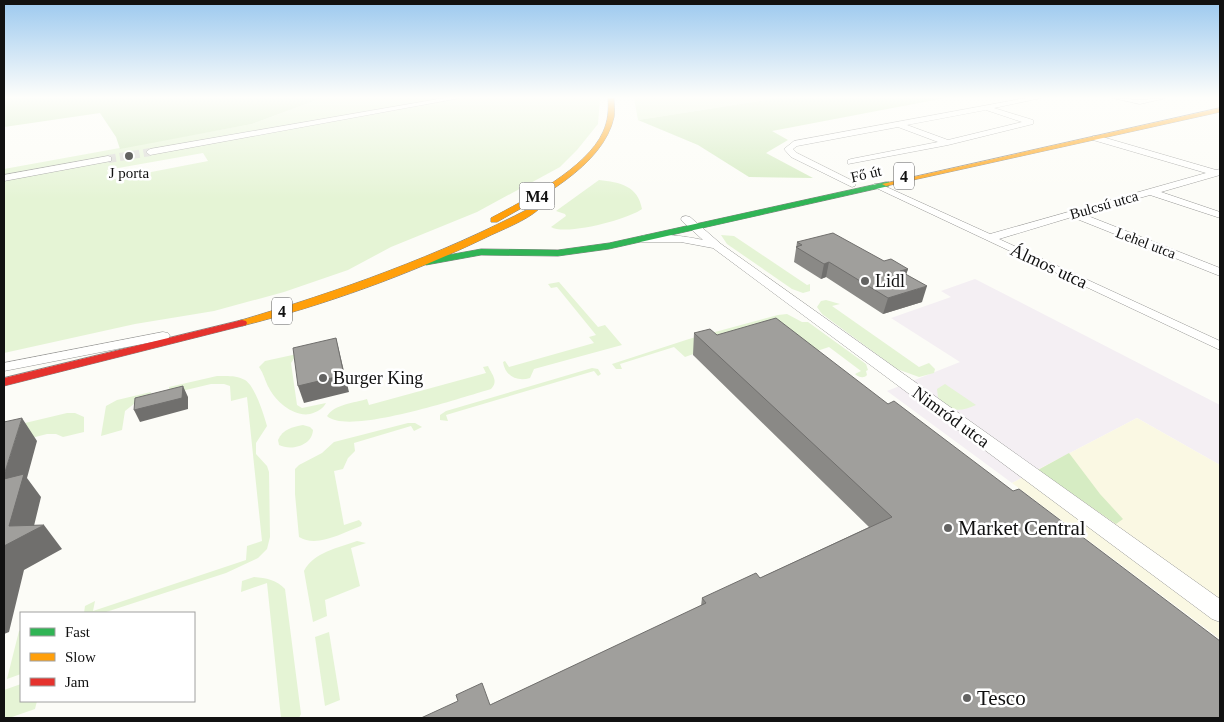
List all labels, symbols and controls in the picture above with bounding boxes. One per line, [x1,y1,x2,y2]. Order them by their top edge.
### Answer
marker: J porta [123,150,135,162]
road number: 4 [894,162,914,190]
street label: Fő út [849,163,884,185]
place label: J porta [109,165,150,181]
road number: M4 [520,182,554,210]
street label: Bulcsú utca [1068,188,1140,222]
street label: Lehel utca [1114,224,1179,262]
street label: Álmos utca [1007,239,1091,292]
place label: Lidl [875,271,905,291]
marker: Lidl [859,275,871,287]
road number: 4 [272,298,292,324]
place label: Burger King [333,368,423,388]
marker: Burger King [317,372,329,384]
street label: Nimród utca [909,382,993,452]
place label: Market Central [958,516,1086,540]
marker: Market Central [942,522,954,534]
legend [20,612,195,702]
text: Fast [65,624,91,640]
text: Slow [65,649,96,665]
text: Jam [65,674,89,690]
place label: Tesco [977,686,1026,710]
marker: Tesco [961,692,973,704]

